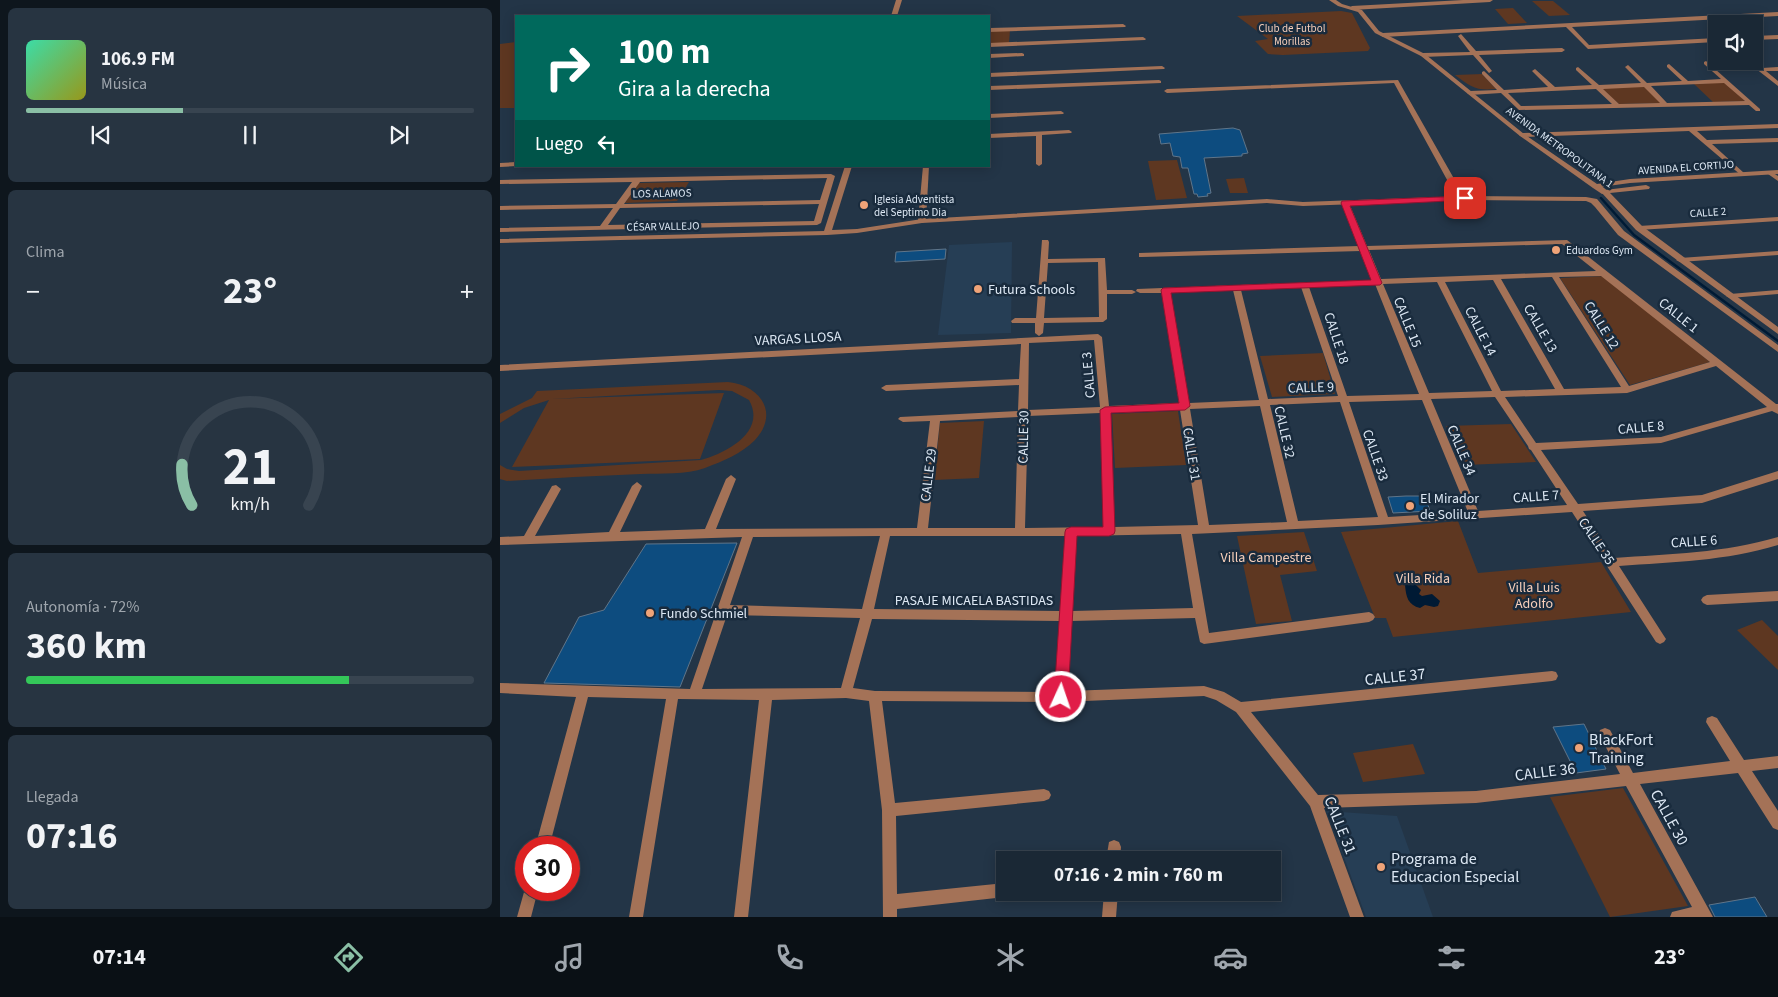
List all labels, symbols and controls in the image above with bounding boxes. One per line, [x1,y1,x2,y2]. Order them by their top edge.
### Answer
map controls [1708,15,1763,70]
button: sound [1708,15,1763,70]
park label: Club de Futbol Morillas [1259,21,1326,49]
text: 100 m [618,27,710,77]
icon: right [535,35,600,100]
text: 106.9 FM [101,46,175,73]
text: Música [101,73,147,95]
text: Gira a la derecha [618,73,771,105]
street label: AVENIDA METROPOLITANA 1 [1503,103,1616,191]
icon: previous [87,121,115,149]
icon: pause [236,121,264,149]
icon: next [385,121,413,149]
icon: left [593,130,621,158]
text: Luego [535,131,583,158]
street label: AVENIDA EL CORTIJO [1638,157,1735,178]
pin [1444,177,1486,219]
icon: arrive [1451,184,1479,212]
street label: LOS ALAMOS [632,185,692,202]
place label: Iglesia Adventista del Septimo Dia [874,192,954,220]
marker: Iglesia Adventista del Septimo Dia [858,199,870,211]
street label: CALLE 2 [1689,204,1727,221]
street label: CÉSAR VALLEJO [626,218,700,235]
text: Clima [26,241,64,263]
place label: Eduardos Gym [1566,243,1633,258]
marker: Eduardos Gym [1550,244,1562,256]
text: 23° [223,264,277,318]
text: − [26,272,40,312]
text: + [460,272,474,312]
place label: Futura Schools [988,280,1075,300]
marker: Futura Schools [972,283,984,295]
street label: CALLE 1 [1654,293,1703,338]
street label: CALLE 15 [1388,294,1426,351]
street label: CALLE 12 [1579,298,1624,353]
street label: CALLE 13 [1518,300,1562,357]
street label: CALLE 14 [1459,303,1501,360]
street label: CALLE 18 [1318,310,1354,367]
street label: VARGAS LLOSA [754,327,842,351]
street label: CALLE 3 [1077,351,1101,399]
street label: CALLE 9 [1288,377,1335,399]
street label: CALLE 32 [1268,404,1300,460]
street label: CALLE 30 [1014,410,1034,464]
street label: CALLE 8 [1617,416,1665,440]
street label: CALLE 34 [1441,422,1481,479]
street label: CALLE 31 [1177,426,1205,482]
street label: CALLE 33 [1357,427,1393,484]
text: 21 [223,431,277,505]
street label: CALLE 29 [916,447,942,503]
street label: CALLE 7 [1512,485,1560,509]
place label: El Mirador de Soliluz [1420,489,1479,525]
text: km/h [230,492,270,517]
marker: El Mirador de Soliluz [1404,500,1416,512]
street label: CALLE 35 [1573,514,1619,569]
street label: CALLE 6 [1670,530,1718,554]
park label: Villa Campestre [1221,548,1312,568]
park label: Villa Rida [1396,569,1450,589]
park label: Villa Luis Adolfo [1508,578,1560,614]
street label: PASAJE MICAELA BASTIDAS [895,591,1053,611]
text: Autonomía · 72% [26,596,139,618]
place label: Fundo Schmiel [660,604,748,624]
marker: Fundo Schmiel [644,607,656,619]
text: 360 km [26,619,147,673]
street label: CALLE 37 [1364,663,1427,691]
position arrow [1034,670,1086,722]
place label: BlackFort Training [1589,729,1654,769]
marker: BlackFort Training [1573,742,1585,754]
street label: CALLE 36 [1514,757,1577,787]
text: Llegada [26,786,78,808]
street label: CALLE 30 [1645,786,1694,849]
street label: CALLE 31 [1318,793,1362,858]
text: 07:16 [26,809,118,863]
speed limit sign: 30 [515,836,580,901]
place label: Programa de Educacion Especial [1391,848,1519,888]
marker: Programa de Educacion Especial [1375,861,1387,873]
text: 07:16 · 2 min · 760 m [1054,862,1223,889]
icon: directions [331,940,366,975]
icon: music [552,940,587,975]
icon: phone [772,940,807,975]
icon: climate [993,940,1028,975]
icon: car [1213,940,1248,975]
icon: filters [1434,940,1469,975]
text: 07:14 [93,941,146,973]
text: 23° [1654,941,1685,973]

